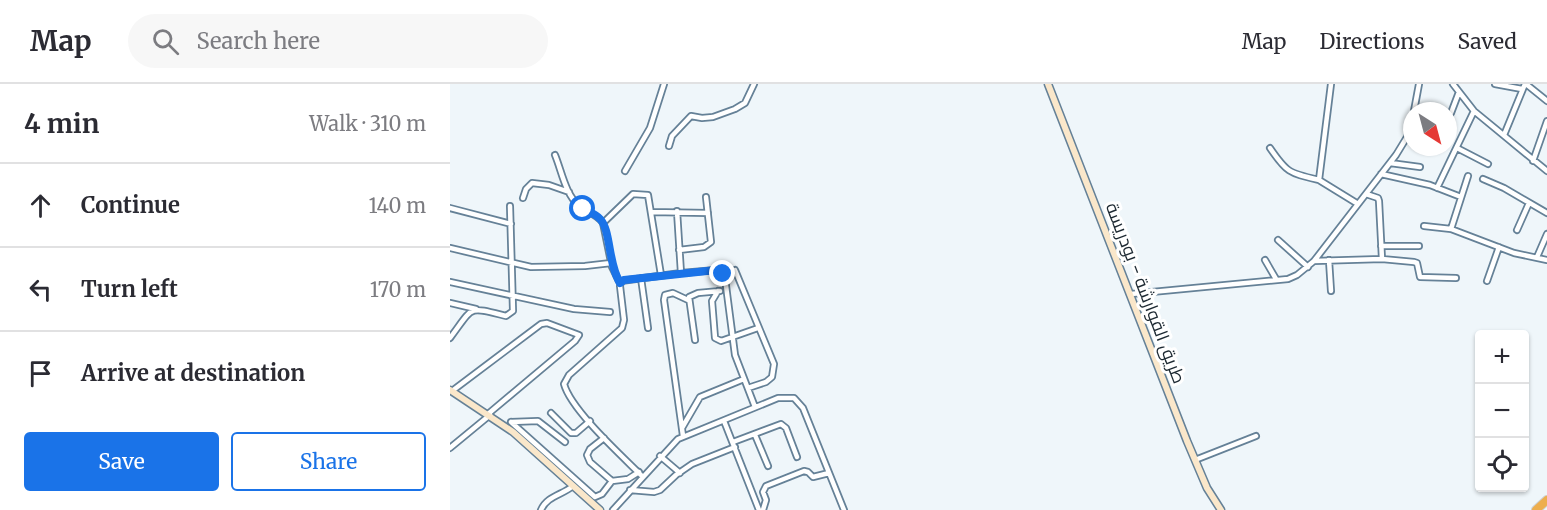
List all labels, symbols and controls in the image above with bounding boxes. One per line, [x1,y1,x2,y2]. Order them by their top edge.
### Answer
search box [128,14,548,68]
text: Map [30,23,92,59]
icon: search [149,25,182,58]
text: Search here [197,27,320,55]
text: Map [1242,28,1286,55]
text: Directions [1319,28,1424,55]
text: Saved [1457,28,1517,55]
north arrow [1403,102,1457,156]
text: 4 min [24,107,99,140]
text: Walk · 310 m [309,111,426,136]
icon: ahead [24,189,57,222]
text: Continue [81,191,180,219]
text: 140 m [369,193,426,218]
route start [569,195,595,221]
street label: طريق القوارشة - بودريسة [1100,199,1191,387]
route end [709,260,735,286]
icon: left [24,273,57,306]
text: Turn left [81,275,178,303]
text: 170 m [370,277,426,302]
map controls [1475,330,1529,492]
button: + [1475,330,1529,384]
icon: arrive [24,357,57,390]
text: Arrive at destination [81,359,305,387]
button: − [1475,384,1529,438]
button: Save [24,432,219,491]
button: Share [231,432,426,491]
button: locate [1475,438,1529,492]

